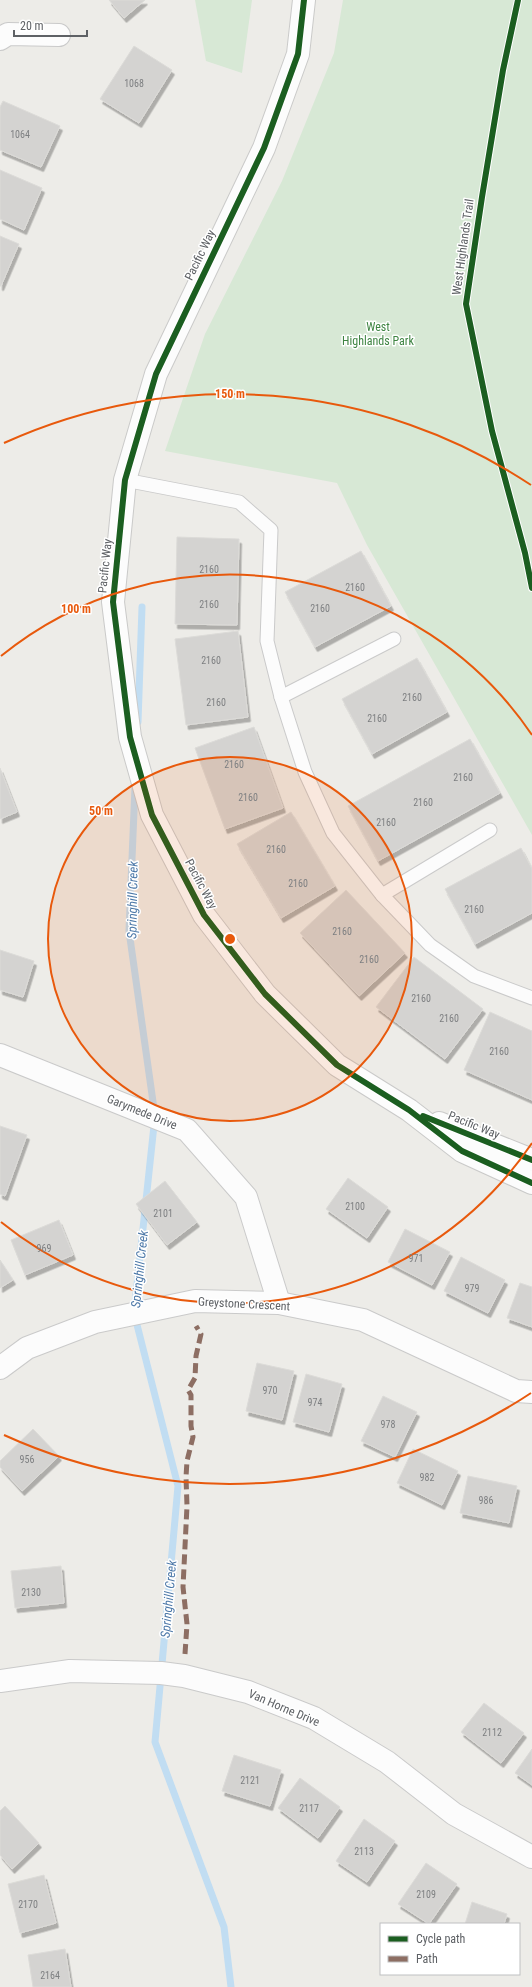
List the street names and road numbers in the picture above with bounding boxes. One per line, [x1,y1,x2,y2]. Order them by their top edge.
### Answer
street label: West Highlands Trail [449,198,477,296]
street label: Pacific Way [182,227,218,283]
street label: Pacific Way [95,538,115,594]
street label: Pacific Way [182,857,220,911]
street label: Garymede Drive [105,1092,180,1133]
street label: Pacific Way [446,1108,502,1142]
street label: Greystone Crescent [198,1295,291,1313]
street label: Van Horne Drive [246,1687,322,1729]

